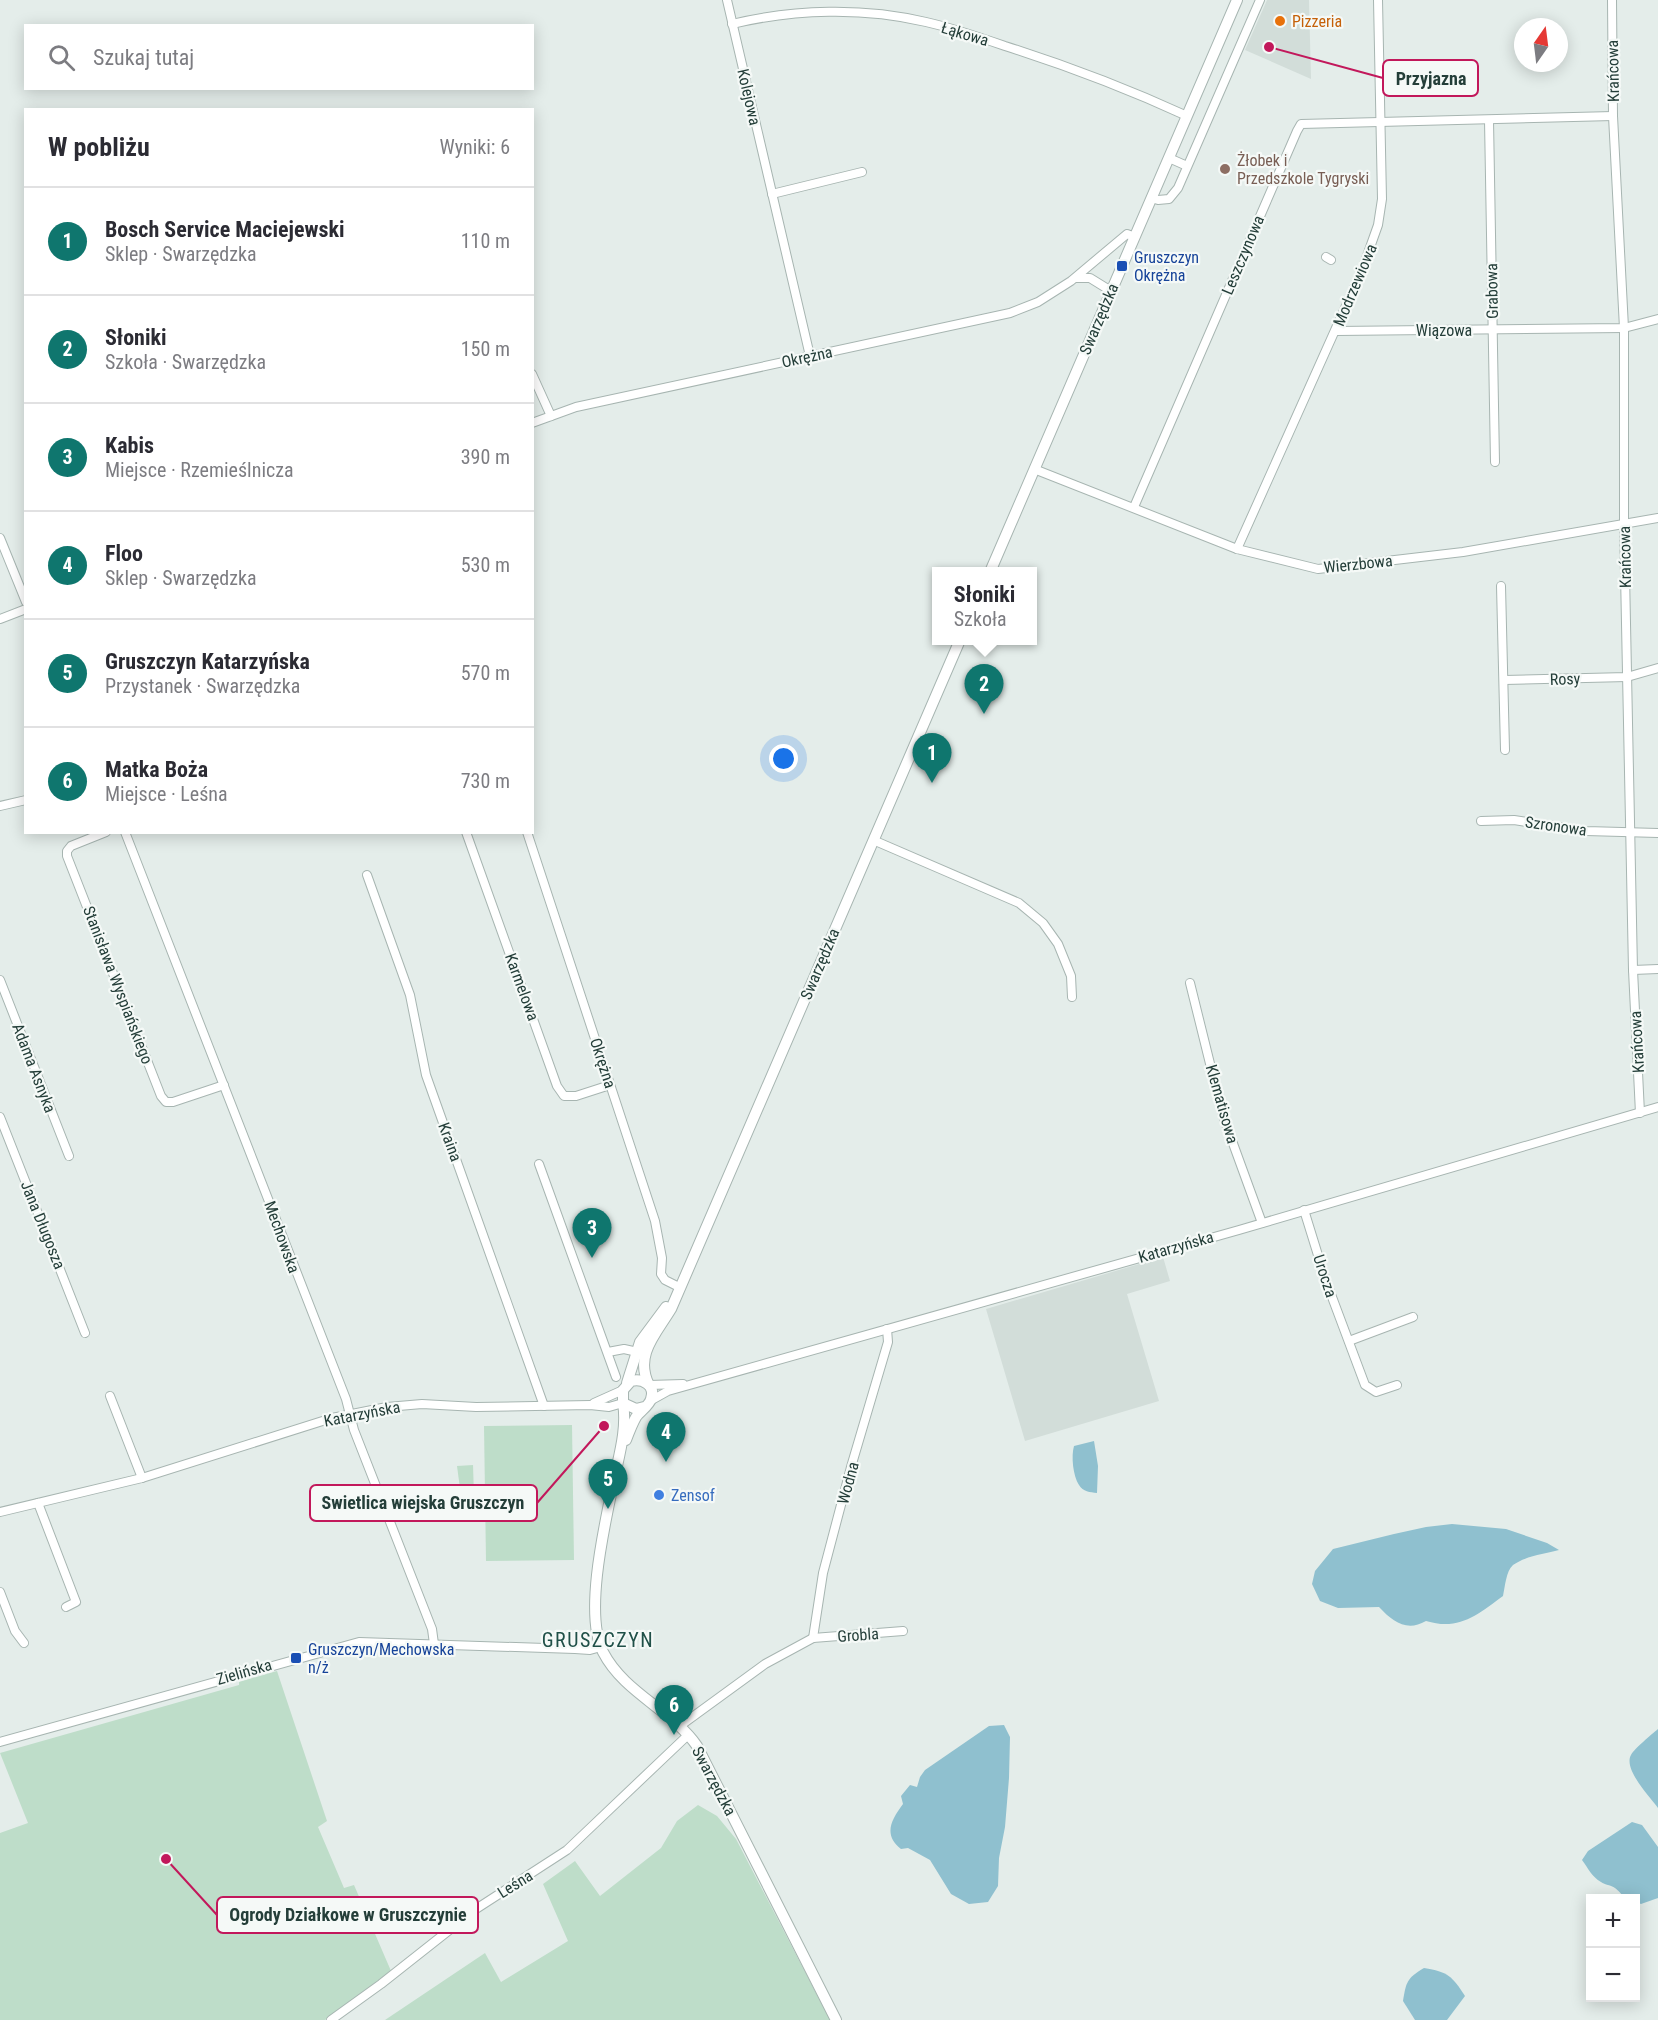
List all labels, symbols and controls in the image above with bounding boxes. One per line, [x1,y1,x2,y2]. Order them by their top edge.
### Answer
place label: Pizzeria [1292,12,1342,31]
marker: Pizzeria [1273,14,1287,28]
street label: Łąkowa [939,18,991,50]
north arrow [1514,18,1568,72]
search box [24,24,534,90]
street label: Krańcowa [1603,40,1623,102]
icon: search [45,41,78,74]
text: Szukaj tutaj [93,45,194,70]
callout: Przyjazna [1383,60,1478,96]
street label: Kolejowa [733,67,765,127]
text: Przyjazna [1396,68,1466,89]
text: W pobliżu [48,132,150,162]
text: Wyniki: 6 [439,135,510,159]
place label: Żłobek i Przedszkole Tygryski [1237,151,1369,188]
marker: Żłobek i Przedszkole Tygryski [1218,162,1232,176]
street label: Leszczynowa [1218,213,1268,297]
text: Bosch Service Maciejewski [105,217,344,242]
text: 1 [62,229,73,253]
text: 110 m [461,229,510,253]
street label: Modrzewiowa [1329,241,1381,329]
text: Sklep · Swarzędzka [105,242,257,266]
place label: Gruszczyn Okrężna [1134,248,1199,285]
marker: Gruszczyn Okrężna [1115,259,1129,273]
street label: Grabowa [1482,263,1502,319]
street label: Swarzędzka [1076,281,1122,357]
street label: Wiązowa [1416,321,1472,340]
text: Słoniki [105,325,167,350]
text: 2 [62,337,73,361]
text: 150 m [461,337,510,361]
street label: Okrężna [780,342,834,372]
text: Szkoła · Swarzędzka [105,350,266,374]
text: Kabis [105,433,154,458]
text: 3 [62,445,73,469]
text: 390 m [461,445,510,469]
text: Miejsce · Rzemieślnicza [105,458,294,482]
street label: Krańcowa [1615,526,1635,588]
text: Floo [105,541,143,566]
street label: Wierzbowa [1323,551,1393,577]
text: 4 [62,553,73,577]
text: 530 m [461,553,510,577]
text: Sklep · Swarzędzka [105,566,257,590]
popup [932,567,1037,645]
text: Słoniki [954,582,1015,607]
text: Szkoła [954,607,1007,631]
text: Gruszczyn Katarzyńska [105,649,310,674]
text: 5 [62,661,73,685]
text: 570 m [461,661,510,685]
pin: 2 [964,664,1004,714]
street label: Rosy [1549,669,1581,689]
text: Przystanek · Swarzędzka [105,674,300,698]
pin: 1 [912,734,952,783]
your location [769,744,798,773]
text: Matka Boża [105,757,208,782]
text: 6 [62,769,73,793]
text: 730 m [461,769,510,793]
text: Miejsce · Leśna [105,782,228,806]
street label: Szronowa [1524,812,1588,840]
street label: Stanisława Wyspiańskiego [79,903,157,1067]
street label: Swarzędzka [797,926,843,1002]
street label: Karmelowa [501,951,543,1023]
street label: Krańcowa [1626,1010,1648,1074]
street label: Adama Asnyka [8,1021,60,1115]
street label: Okrężna [586,1036,620,1090]
street label: Klematisowa [1202,1062,1242,1146]
street label: Kraina [434,1120,466,1164]
street label: Jana Długosza [17,1178,69,1272]
street label: Mechowska [260,1198,304,1276]
pin: 3 [572,1208,612,1258]
street label: Katarzyńska [1136,1227,1216,1267]
street label: Urocza [1309,1252,1341,1300]
street label: Katarzyńska [322,1397,402,1431]
pin: 4 [646,1412,686,1462]
pin: 5 [588,1460,628,1509]
street label: Wodna [833,1460,863,1506]
callout: Swietlica wiejska Gruszczyn [310,1485,537,1521]
place label: Zensof [671,1486,715,1505]
marker: Zensof [652,1488,666,1502]
text: Swietlica wiejska Gruszczyn [322,1492,524,1513]
street label: Grobla [837,1624,879,1646]
district label: GRUSZCZYN [542,1628,654,1652]
place label: Gruszczyn/Mechowska n/ż [308,1640,454,1677]
marker: Gruszczyn/Mechowska n/ż [289,1651,303,1665]
street label: Zielińska [214,1655,274,1689]
pin: 6 [654,1686,694,1735]
street label: Swarzędzka [688,1743,740,1819]
street label: Leśna [494,1866,536,1902]
map controls [1586,1894,1640,2002]
button: + [1586,1894,1640,1948]
callout: Ogrody Działkowe w Gruszczynie [217,1897,478,1933]
text: Ogrody Działkowe w Gruszczynie [229,1904,467,1925]
button: − [1586,1948,1640,2002]

